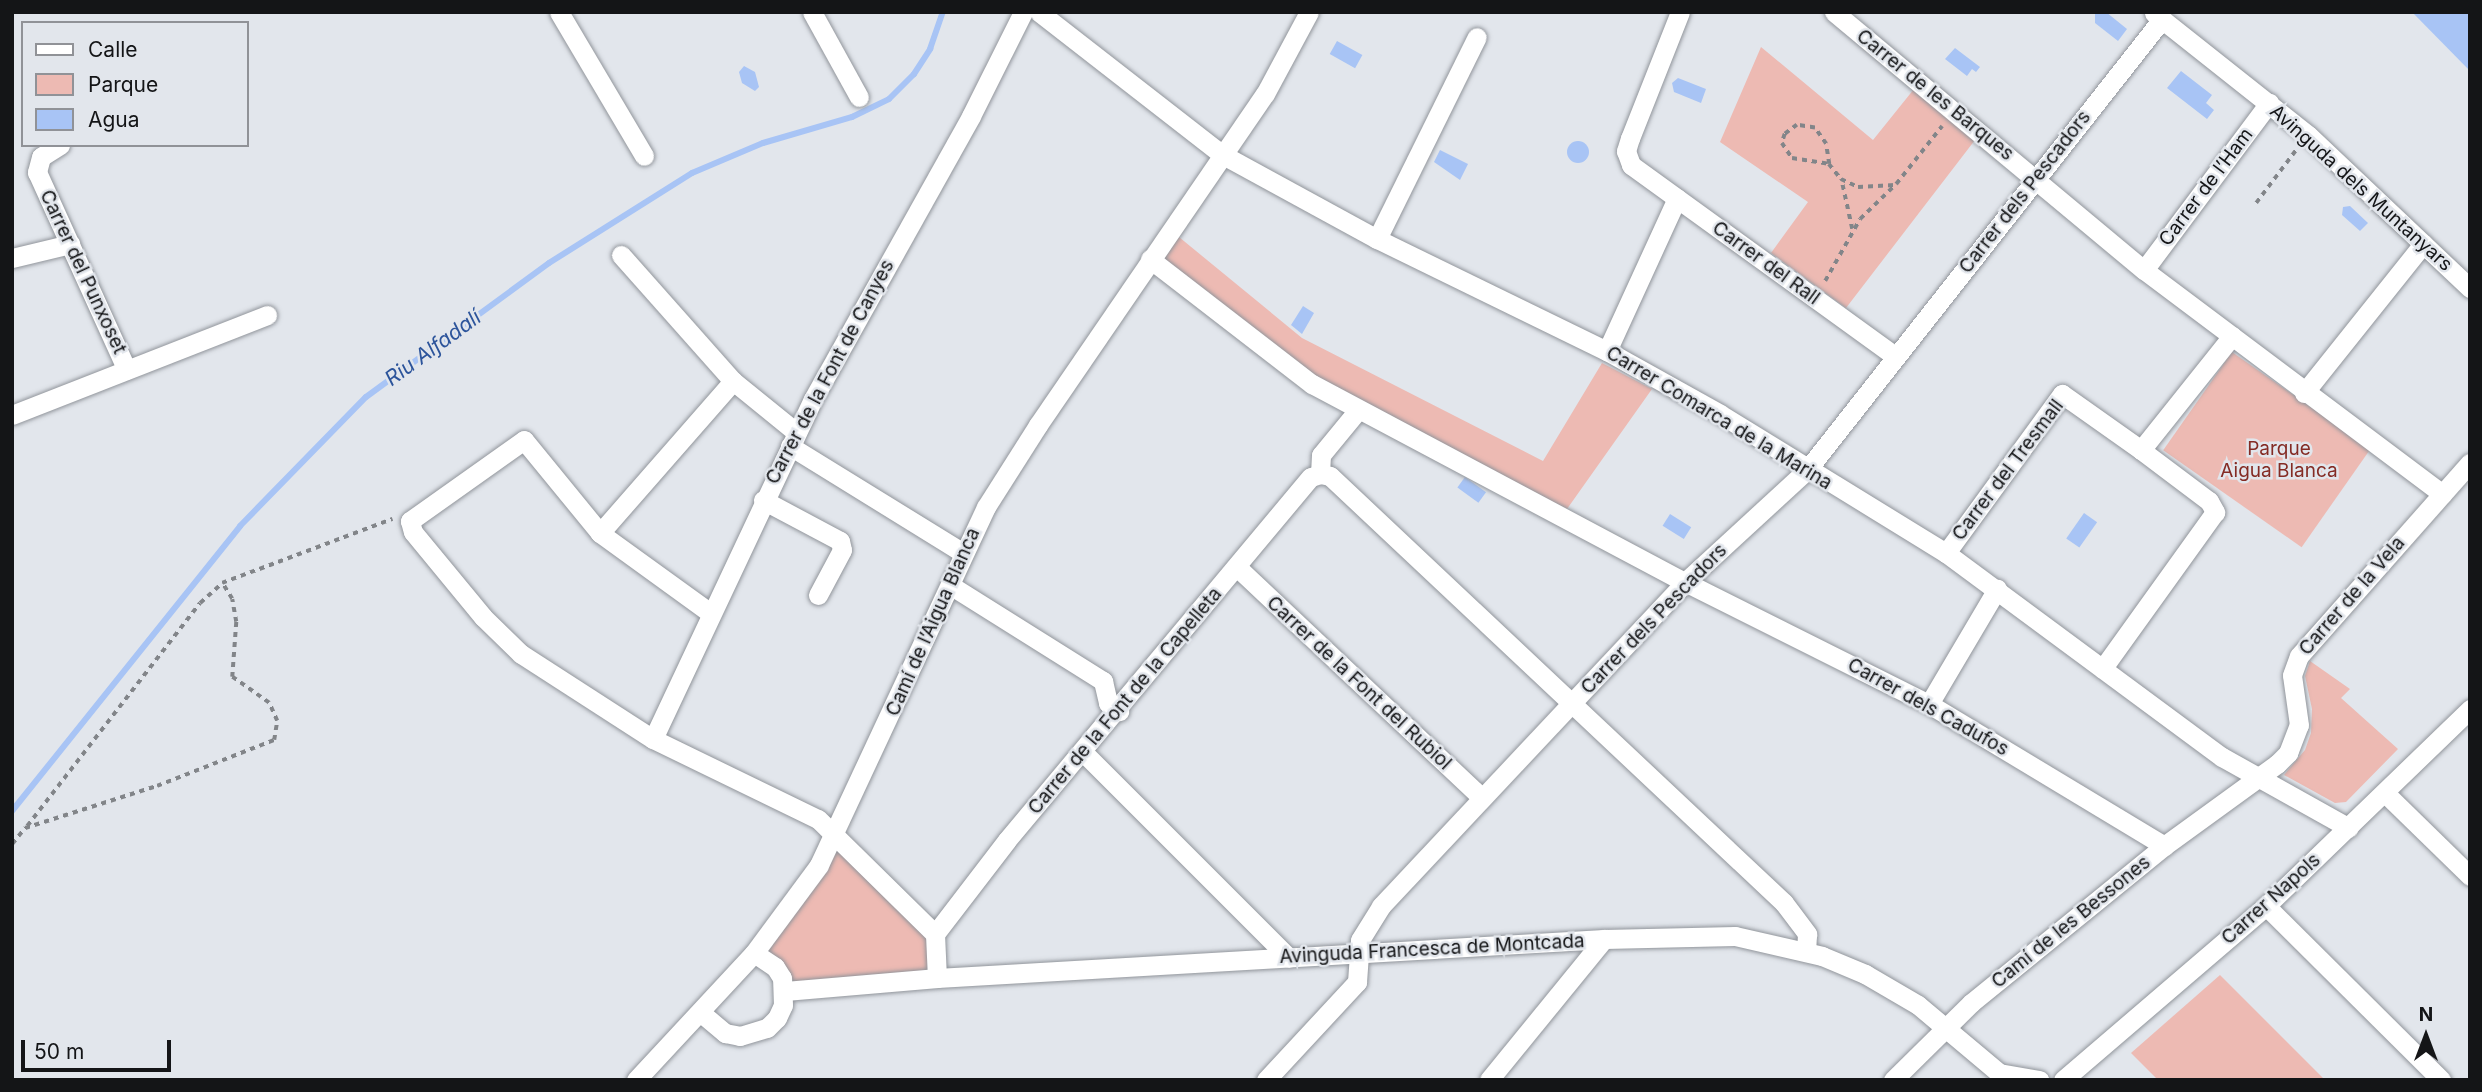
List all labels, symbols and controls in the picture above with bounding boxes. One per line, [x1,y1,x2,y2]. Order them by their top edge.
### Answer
legend [21,21,248,147]
street label: Carrer de les Barques [1852,25,2018,165]
text: Calle [88,37,138,62]
text: Parque [88,72,158,97]
street label: Avinguda dels Muntanyars [2265,100,2457,276]
street label: Carrer dels Pescadors [1954,106,2096,278]
text: Agua [88,107,140,132]
street label: Carrer de l’Ham [2154,124,2258,250]
street label: Carrer del Punxoset [35,186,131,358]
street label: Carrer del Rall [1708,216,1824,310]
street label: Carrer de la Font de Canyes [761,256,899,488]
water label: Riu Alfadalí [380,305,486,391]
street label: Carrer Comarca de la Marina [1602,341,1836,495]
street label: Carrer del Tresmall [1948,395,2068,545]
park label: Parque Aigua Blanca [2220,438,2338,482]
street label: Camí de l’Aigua Blanca [881,524,985,720]
street label: Carrer de la Vela [2294,532,2410,660]
street label: Carrer dels Pescadors [1576,539,1732,699]
street label: Carrer de la Font de la Capelleta [1023,583,1227,819]
street label: Carrer de la Font del Rubiol [1262,591,1456,775]
street label: Carrer dels Cadufos [1844,653,2012,761]
street label: Carrer Napols [2217,849,2325,949]
street label: Camí de les Bessones [1987,851,2155,993]
street label: Avinguda Francesca de Montcada [1279,930,1585,968]
north arrow [2391,1001,2461,1071]
text: N [2419,1003,2433,1026]
scale bar [24,1026,175,1070]
text: 50 m [34,1039,84,1064]

